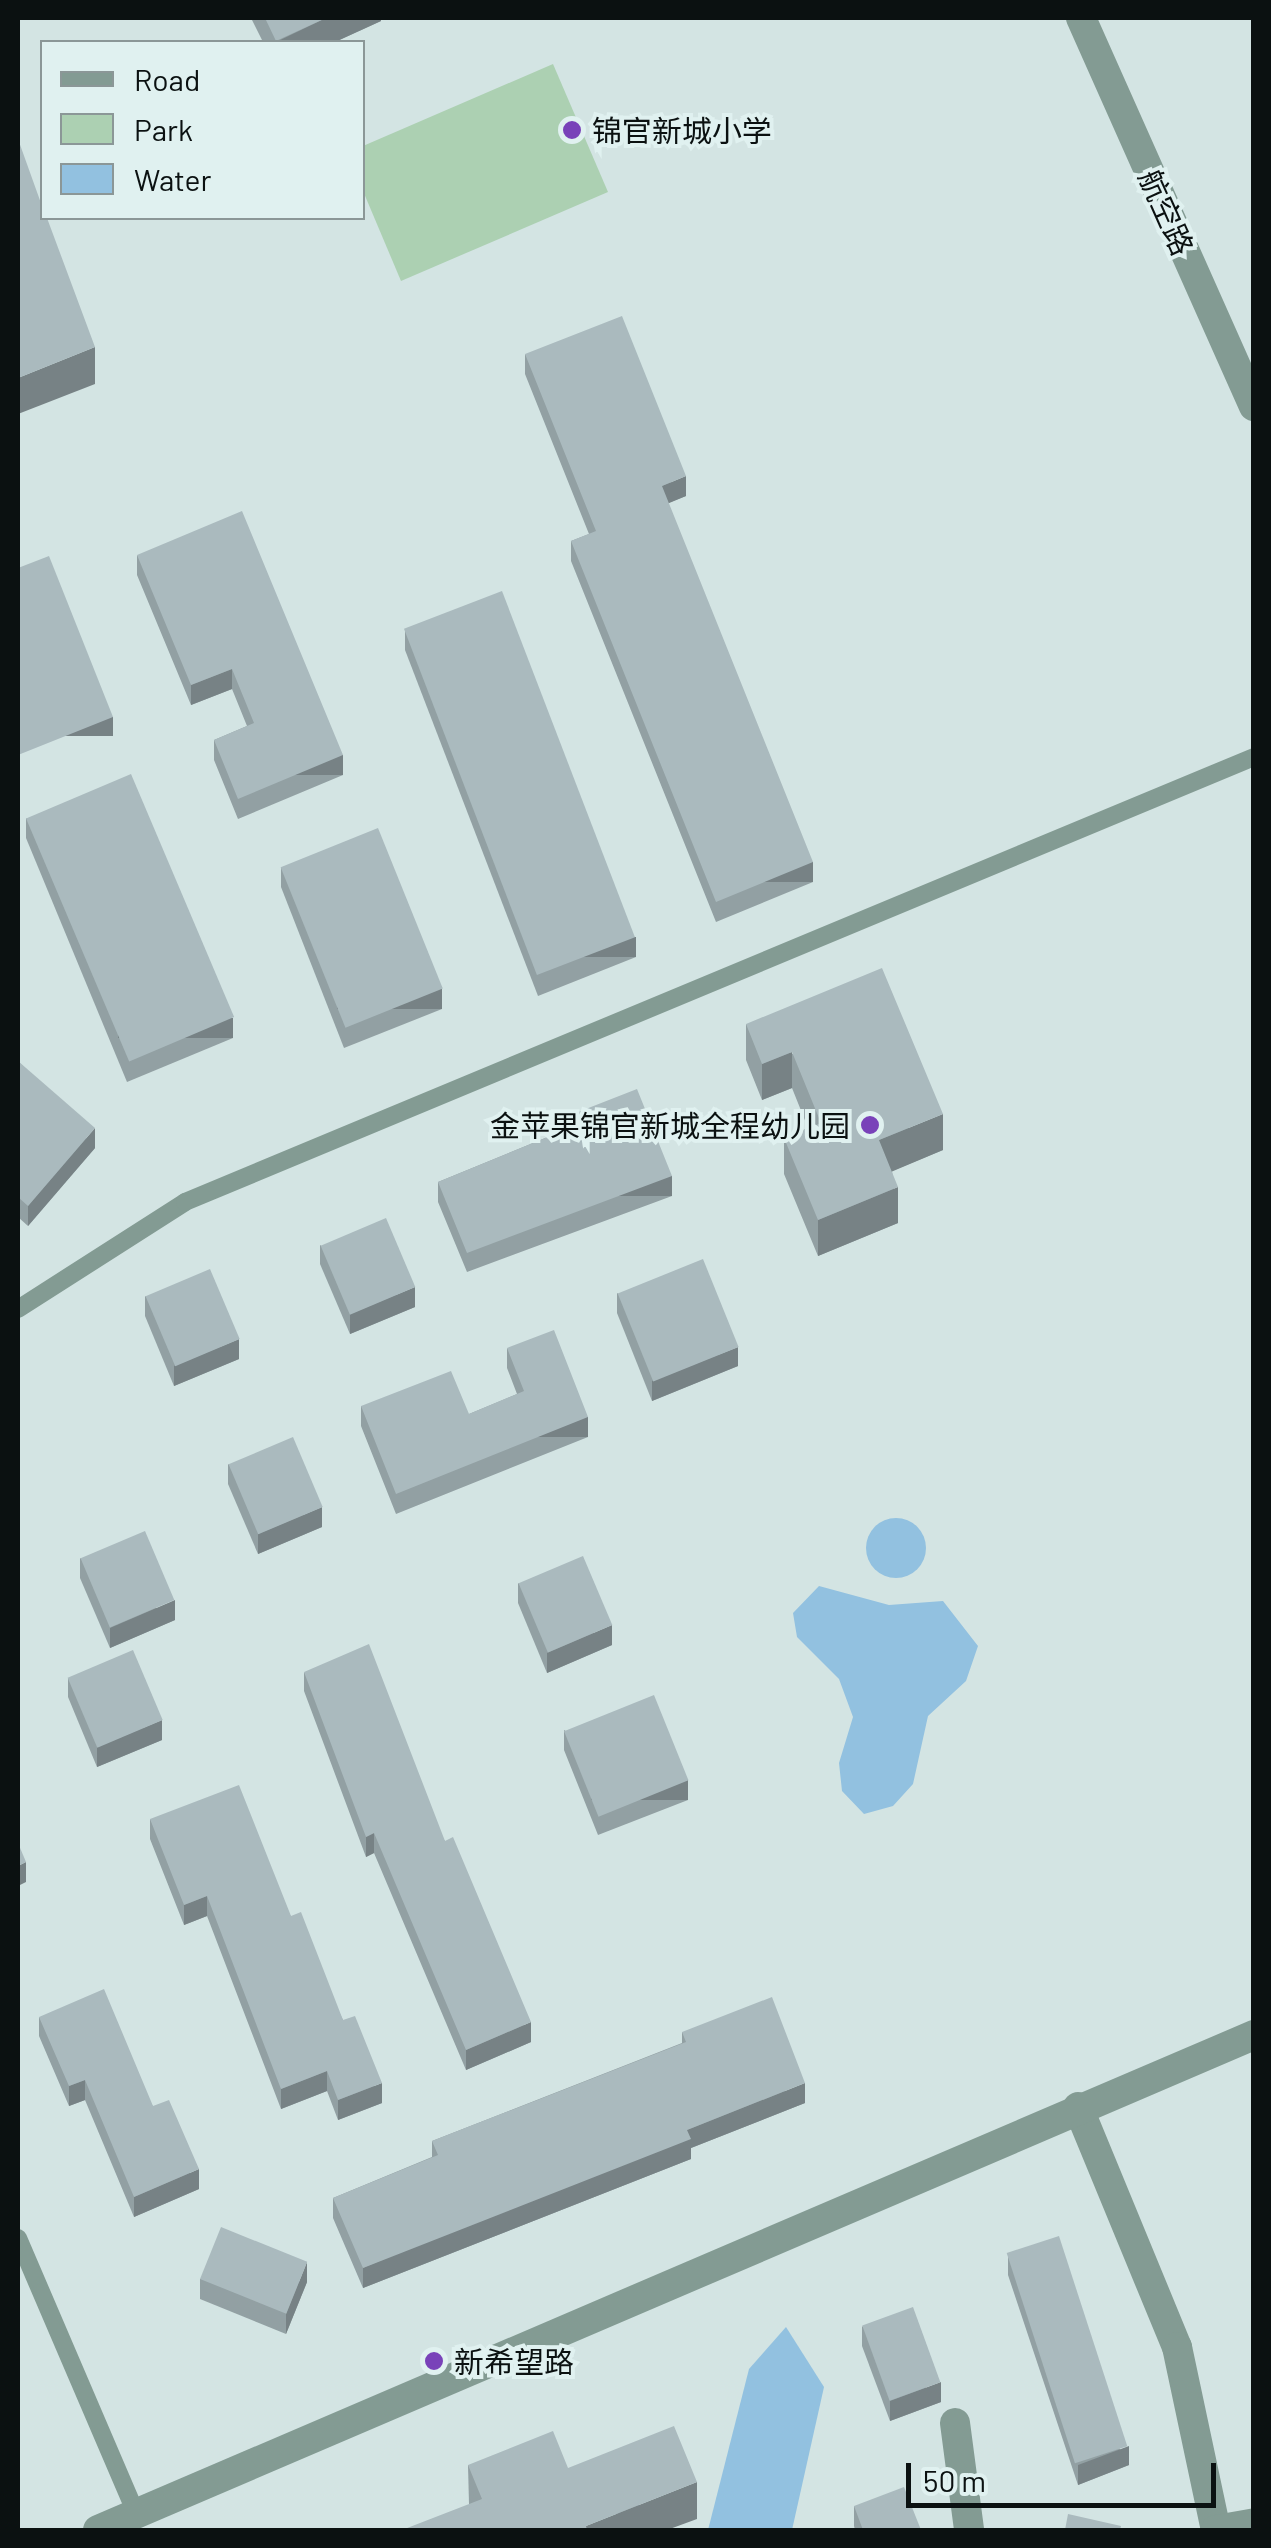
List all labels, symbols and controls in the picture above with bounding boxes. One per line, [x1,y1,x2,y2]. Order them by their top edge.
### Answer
legend [40,40,365,220]
text: Road [134,61,200,97]
text: Park [134,111,193,147]
place label: 锦官新城小学 [592,112,772,148]
marker: 锦官新城小学 [561,119,583,141]
text: Water [134,161,212,197]
street label: 航空路 [1132,164,1202,260]
place label: 金苹果锦官新城全程幼儿园 [490,1107,850,1143]
marker: 金苹果锦官新城全程幼儿园 [859,1114,881,1136]
place label: 新希望路 [454,2343,574,2379]
marker: 新希望路 [423,2350,445,2372]
scale bar [911,2443,1221,2505]
text: 50 m [923,2462,986,2498]

